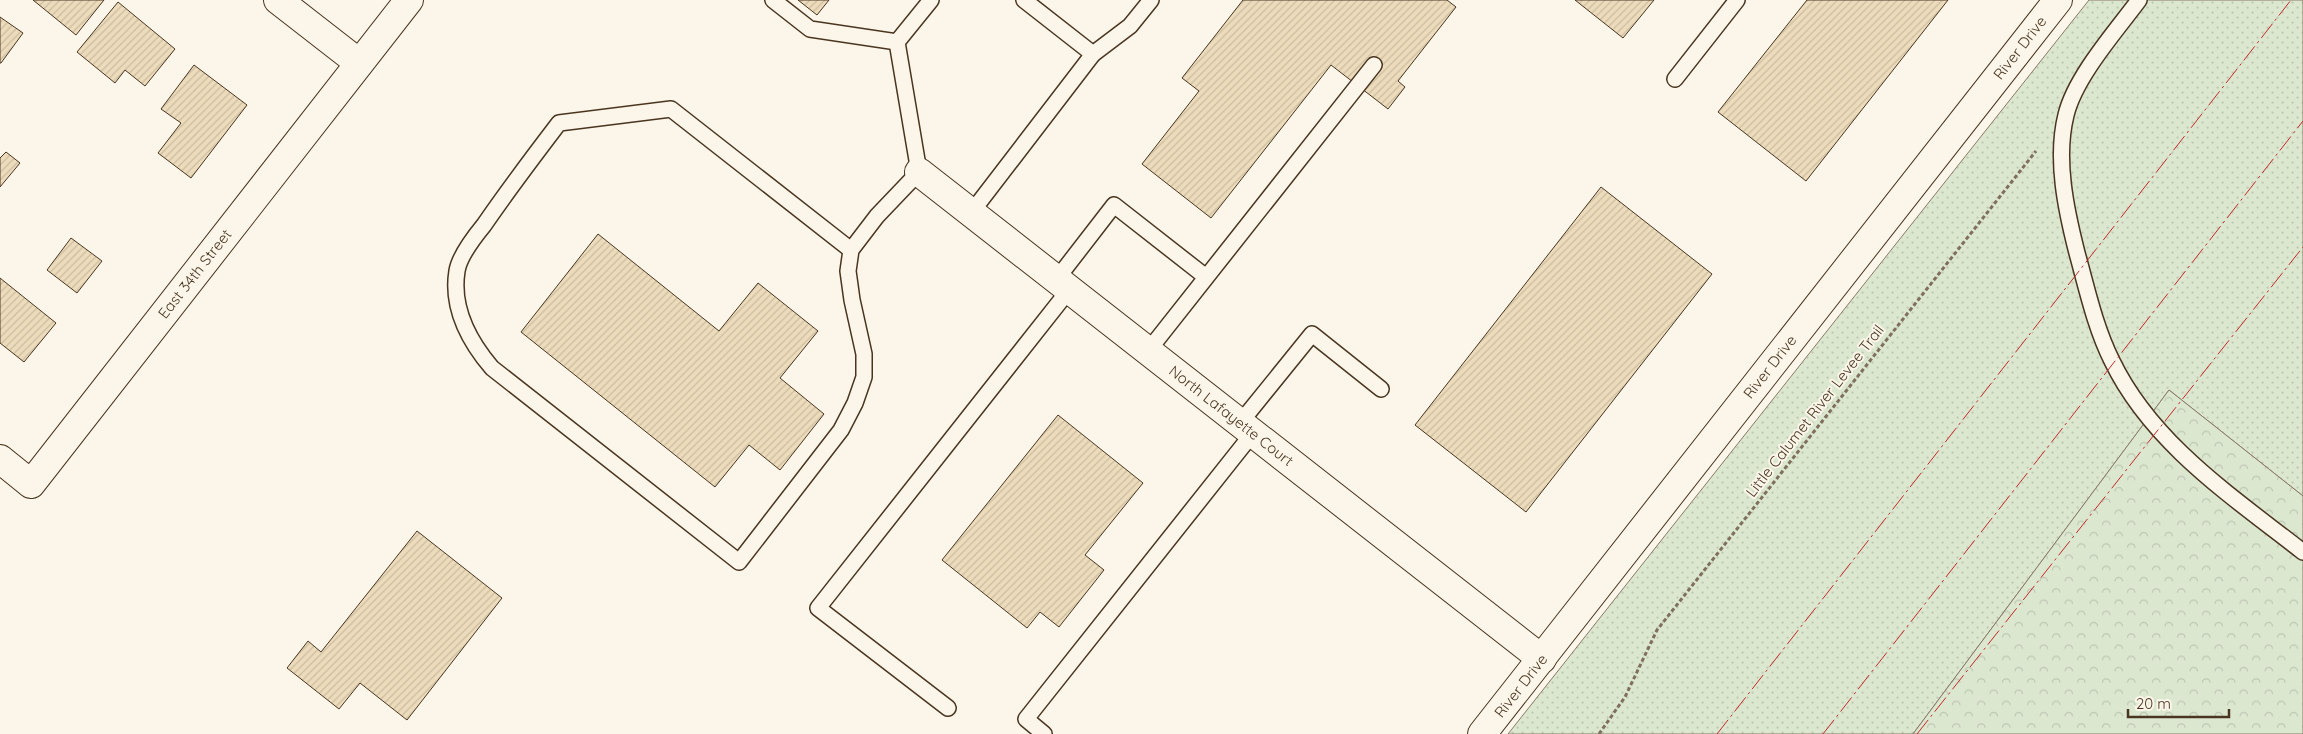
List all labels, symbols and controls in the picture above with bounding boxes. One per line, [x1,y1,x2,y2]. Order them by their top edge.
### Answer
street label: River Drive [1989,12,2050,83]
street label: East 34th Street [154,225,235,322]
street label: Little Calumet River Levee Trail [1741,321,1888,501]
street label: River Drive [1739,331,1800,402]
street label: North Lafayette Court [1165,361,1297,470]
street label: River Drive [1490,650,1551,721]
scale bar [2128,686,2229,718]
text: 20 m [2136,694,2171,713]

